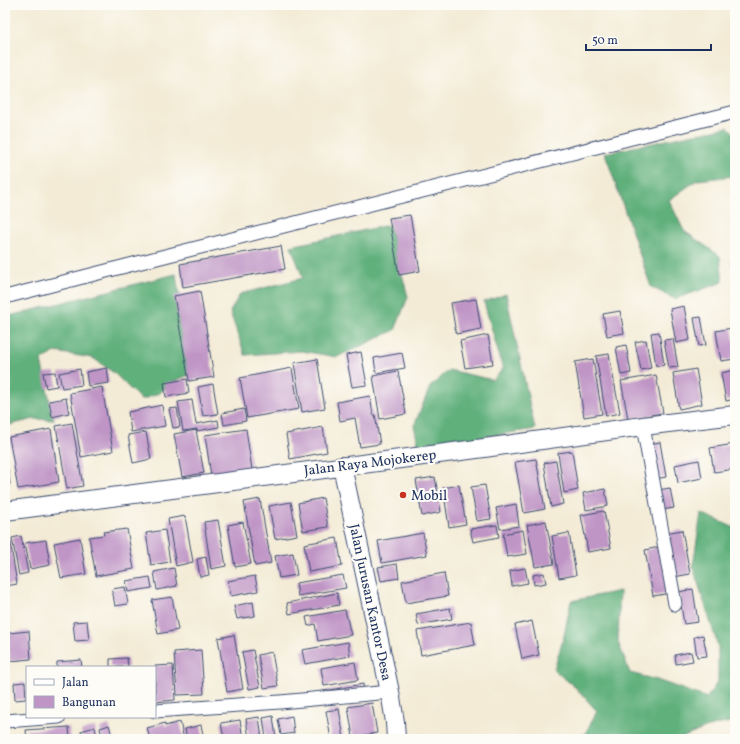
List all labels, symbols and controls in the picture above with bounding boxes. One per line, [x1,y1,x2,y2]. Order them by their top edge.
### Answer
scale bar [586,26,711,52]
text: 50 m [592,33,618,49]
street label: Jalan Raya Mojokerep [303,446,438,481]
place label: Mobil [411,487,447,506]
marker: Mobil [398,490,408,500]
street label: Jalan Jurusan Kantor Desa [344,522,395,682]
legend [26,666,156,718]
text: Jalan [62,675,89,691]
text: Bangunan [62,695,116,711]

